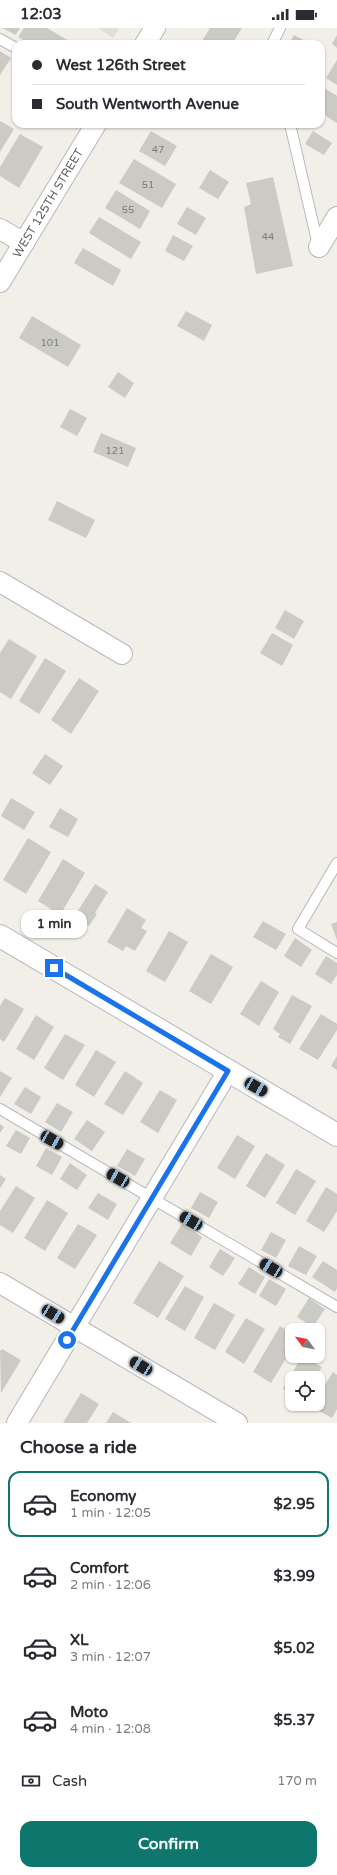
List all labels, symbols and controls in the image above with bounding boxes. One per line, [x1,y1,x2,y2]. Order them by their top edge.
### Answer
text: 12:03 [20,5,62,23]
text: West 126th Street [56,56,186,74]
text: South Wentworth Avenue [56,95,239,113]
house number: 47 [152,144,164,156]
street label: WEST 125TH STREET [10,145,86,260]
house number: 51 [142,179,154,191]
house number: 55 [122,204,134,216]
house number: 44 [262,231,274,243]
house number: 101 [41,337,59,349]
house number: 121 [106,445,124,457]
callout: 1 min [21,910,87,938]
text: 1 min [37,916,71,932]
route end [45,959,63,977]
car [243,1076,269,1098]
car [39,1129,65,1151]
car [105,1167,131,1189]
car [178,1210,204,1232]
car [258,1257,284,1279]
car [40,1303,66,1325]
north arrow [285,1323,325,1363]
map controls [285,1323,325,1411]
route start [58,1331,76,1349]
car [128,1355,154,1377]
button: locate [285,1371,325,1411]
text: Choose a ride [20,1436,137,1458]
icon: car [22,1486,58,1522]
text: Economy [70,1487,136,1505]
text: $2.95 [274,1495,315,1513]
text: 1 min · 12:05 [70,1505,151,1521]
icon: car [22,1558,58,1594]
text: Comfort [70,1559,129,1577]
text: $3.99 [274,1567,315,1585]
text: 2 min · 12:06 [70,1577,151,1593]
icon: car [22,1630,58,1666]
text: XL [70,1631,89,1649]
text: $5.02 [274,1639,315,1657]
text: 3 min · 12:07 [70,1649,151,1665]
icon: car [22,1702,58,1738]
text: Moto [70,1703,108,1721]
text: $5.37 [274,1711,315,1729]
text: 4 min · 12:08 [70,1721,151,1737]
icon: cash [20,1770,42,1792]
text: Cash [52,1772,87,1790]
text: 170 m [277,1773,317,1789]
button: Confirm [20,1821,317,1867]

